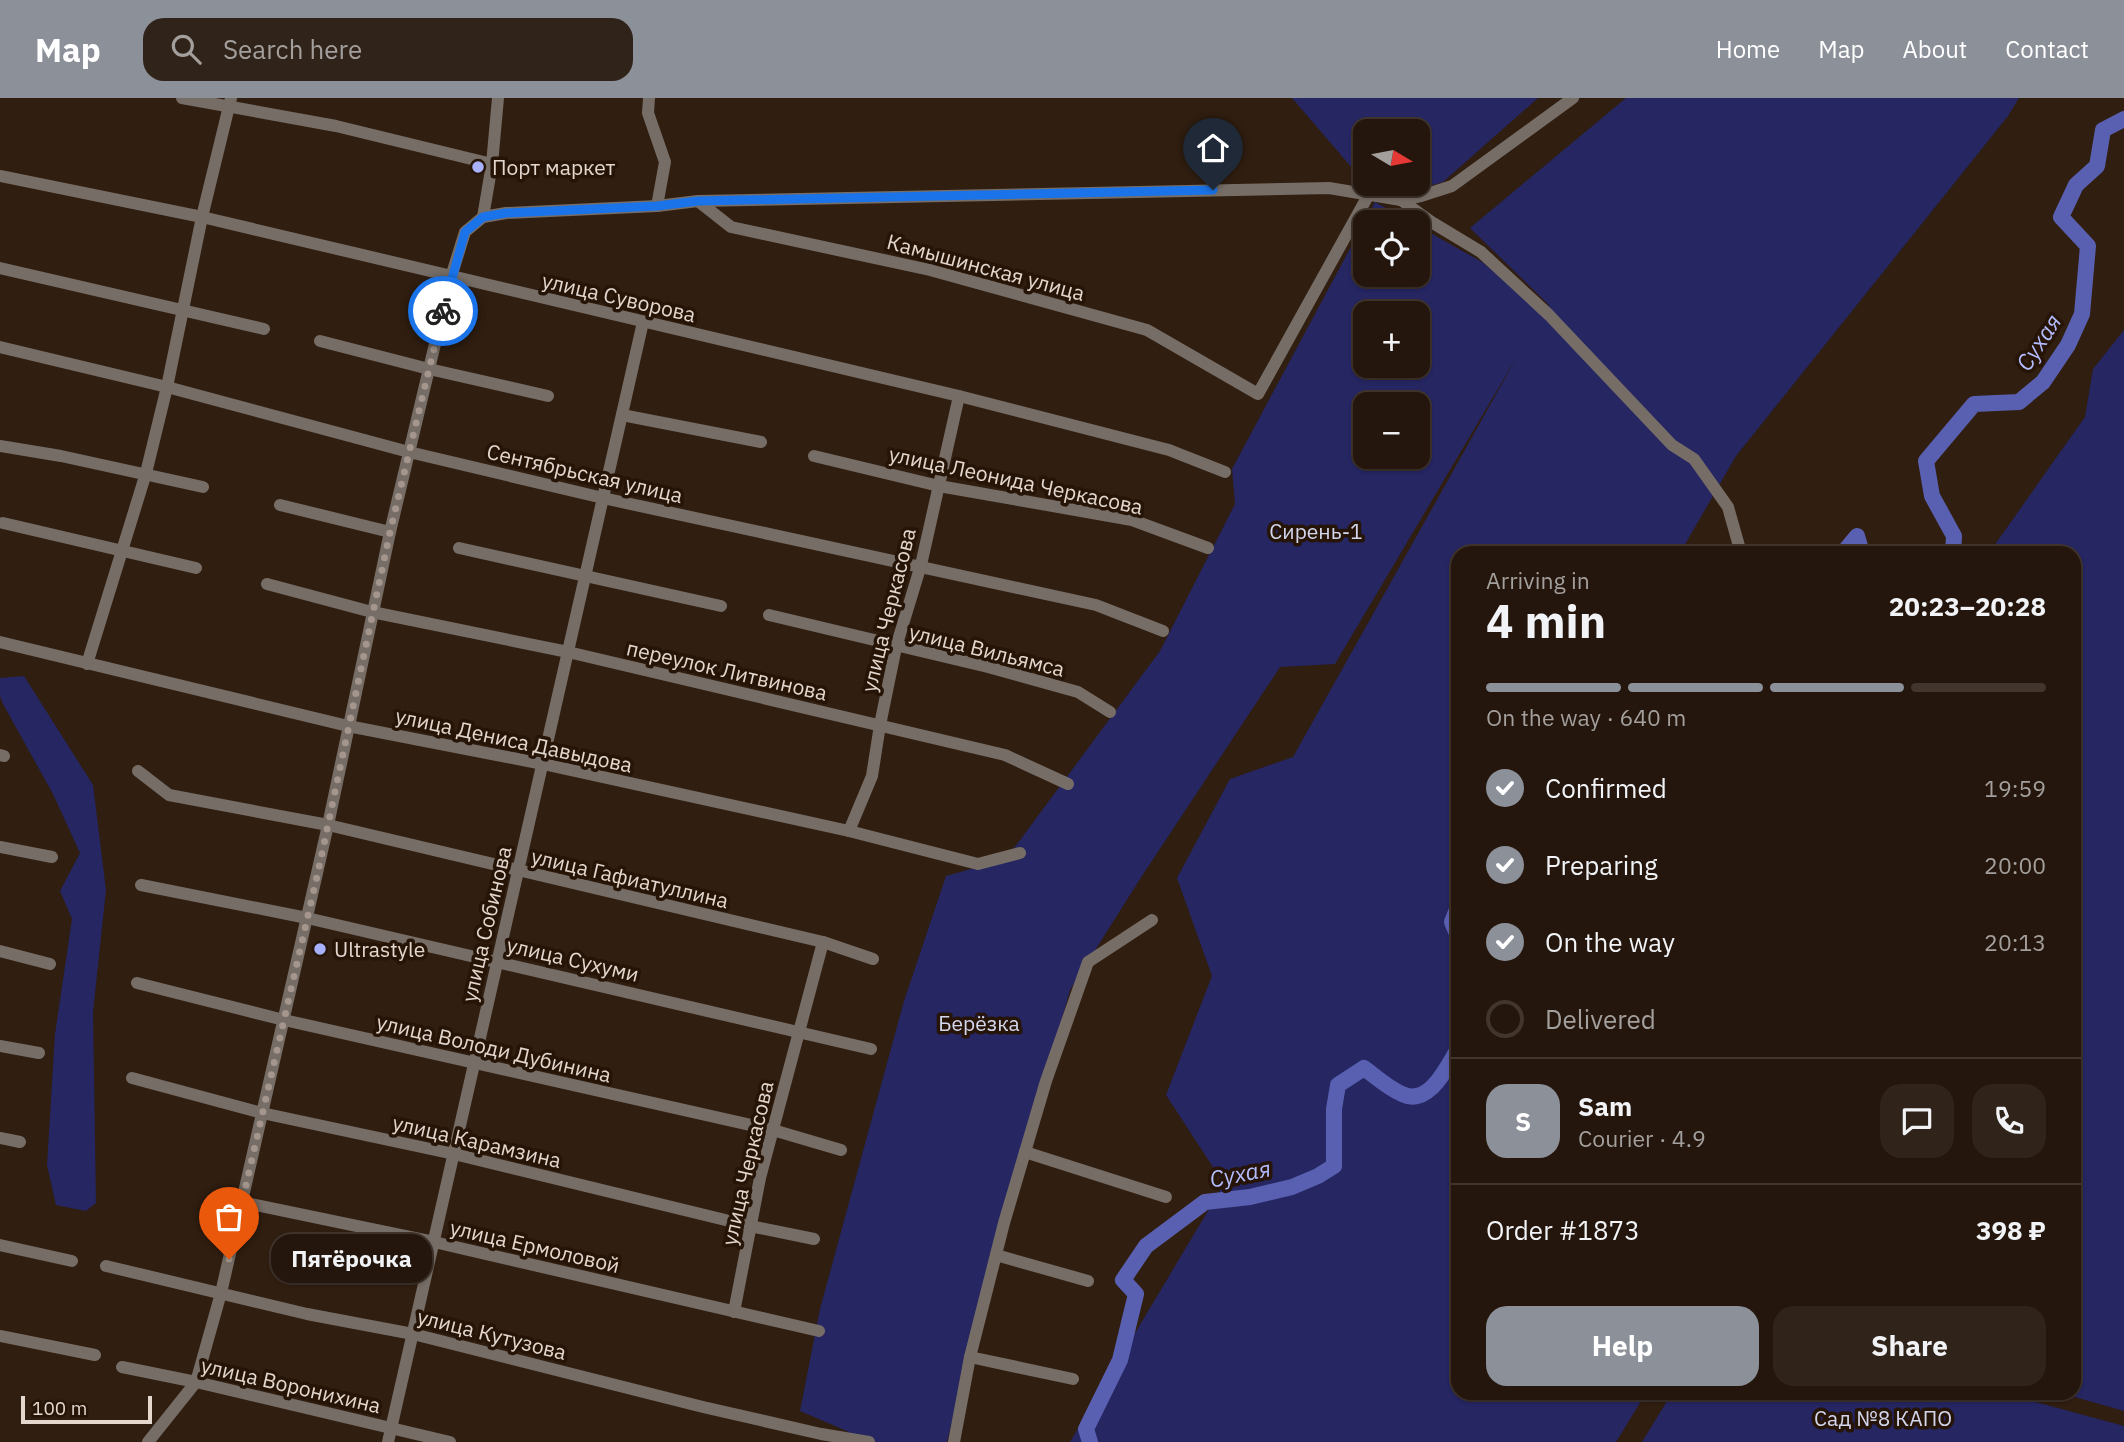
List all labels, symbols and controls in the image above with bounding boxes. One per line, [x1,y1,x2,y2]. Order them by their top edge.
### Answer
search box [143,18,633,81]
text: Map [35,28,101,71]
icon: search [167,30,205,68]
text: Search here [223,32,362,66]
text: Home [1716,33,1780,65]
text: Map [1818,33,1864,65]
text: About [1902,33,1967,65]
text: Contact [2005,33,2089,65]
pin [1183,118,1243,190]
north arrow [1353,119,1430,196]
map controls [1353,119,1430,469]
icon: home [1194,129,1232,167]
place label: Порт маркет [492,153,616,181]
marker: Порт маркет [470,159,486,175]
button: locate [1353,210,1430,287]
street label: Камышинская улица [884,227,1088,307]
street label: улица Суворова [539,266,699,328]
courier [408,276,478,346]
icon: bike [424,292,462,330]
button: + [1353,301,1430,378]
water label: Сухая [2009,308,2067,376]
button: − [1353,392,1430,469]
street label: Сентябрьская улица [484,437,686,509]
street label: улица Леонида Черкасова [886,439,1146,521]
park label: Сирень-1 [1269,517,1363,545]
street label: улица Черкасова [854,525,922,695]
text: Arriving in [1486,565,1590,595]
text: 20:23–20:28 [1889,589,2046,623]
text: 4 min [1486,591,1606,651]
street label: улица Вильямса [906,617,1068,683]
street label: переулок Литвинова [624,633,830,707]
street label: улица Дениса Давыдова [393,701,635,779]
text: On the way · 640 m [1486,702,1686,732]
icon: check [1486,769,1524,807]
text: Confirmed [1545,771,1667,805]
text: 19:59 [1984,773,2046,803]
street label: улица Гафиатуллина [529,842,731,914]
street label: улица Собинова [454,843,518,1005]
icon: check [1486,846,1524,884]
text: Preparing [1545,848,1658,882]
text: 20:00 [1984,850,2046,880]
icon: check [1486,923,1524,961]
text: On the way [1545,925,1675,959]
text: 20:13 [1984,927,2046,957]
street label: улица Сухуми [504,930,642,988]
place label: Ultrastyle [334,935,425,963]
marker: Ultrastyle [312,941,328,957]
text: Delivered [1545,1002,1656,1036]
street label: улица Володи Дубинина [374,1007,614,1089]
park label: Берёзка [938,1009,1020,1037]
street label: улица Черкасова [714,1078,780,1248]
button: chat [1880,1084,1954,1158]
button: phone [1972,1084,2046,1158]
text: Sam [1578,1089,1632,1123]
text: S [1515,1104,1531,1138]
street label: улица Карамзина [390,1108,564,1174]
text: Courier · 4.9 [1578,1123,1706,1153]
water label: Сухая [1207,1152,1273,1194]
pin [199,1187,259,1259]
icon: bag [210,1198,248,1236]
street label: улица Ермоловой [447,1213,623,1279]
text: Order #1873 [1486,1213,1640,1247]
text: 398 ₽ [1976,1213,2046,1247]
callout: Пятёрочка [271,1234,432,1284]
text: Пятёрочка [291,1243,412,1273]
street label: улица Кутузова [414,1302,570,1366]
button: Help [1486,1306,1759,1386]
button: Share [1773,1306,2046,1386]
street label: улица Воронихина [198,1351,384,1419]
scale bar [21,1393,152,1425]
text: 100 m [32,1396,87,1420]
park label: Сад №8 КАПО [1814,1404,1952,1432]

